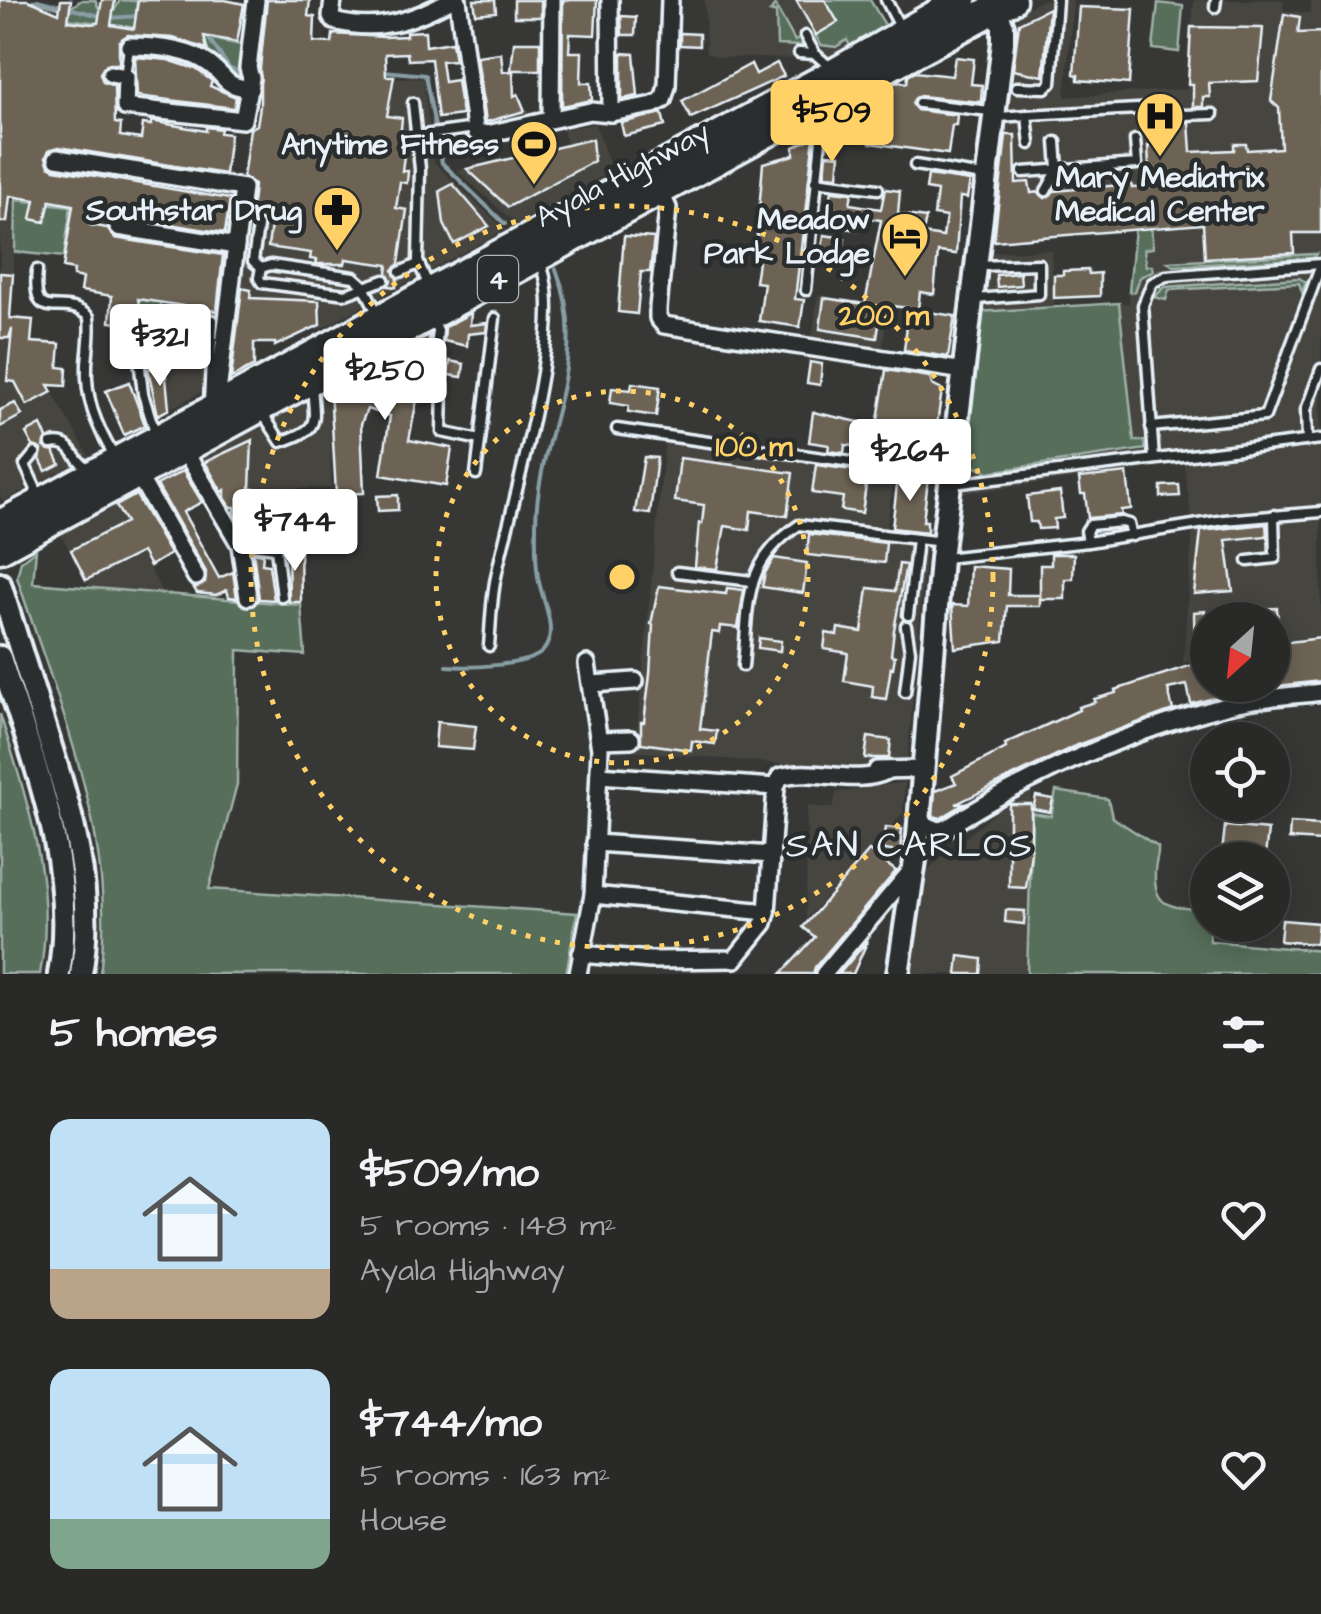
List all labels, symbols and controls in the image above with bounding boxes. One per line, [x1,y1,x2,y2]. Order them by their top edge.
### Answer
pin: $509 [773,80,891,165]
text: $509 [793,90,871,135]
hospital icon: Mary Mediatrix Medical Center [1134,90,1186,158]
street label: Ayala Highway [528,111,718,239]
sports icon: Anytime Fitness [508,118,560,186]
place label: Anytime Fitness [281,124,499,168]
place label: Mary Mediatrix Medical Center [1055,157,1265,233]
pharmacy icon: Southstar Drug [311,184,363,252]
place label: Southstar Drug [85,190,303,234]
place label: Meadow Park Lodge [704,199,870,277]
hotel icon: Meadow Park Lodge [879,210,931,278]
road number: 4 [478,256,518,302]
text: 200 m [838,295,930,337]
pin: $321 [101,304,219,389]
text: $321 [132,314,188,359]
pin: $250 [326,338,444,423]
text: $250 [346,348,424,393]
pin: $264 [851,419,969,504]
text: 100 m [715,426,793,468]
text: $264 [871,429,949,474]
pin: $744 [236,489,354,574]
text: $744 [254,499,336,544]
centre of rings [604,559,640,595]
north arrow [1190,602,1290,702]
map controls [1190,602,1290,942]
button: locate [1190,722,1290,822]
district label: SAN CARLOS [786,821,1034,870]
button: layers [1190,842,1290,942]
text: 5 homes [50,1005,217,1063]
icon: filters [1216,1007,1271,1062]
text: $509/mo [360,1145,539,1203]
icon: home [130,1159,250,1279]
icon: heart [1216,1192,1271,1247]
text: 5 rooms · 148 m² [360,1203,617,1248]
text: Ayala Highway [360,1248,565,1293]
text: $744/mo [360,1395,542,1453]
icon: home [130,1409,250,1529]
icon: heart [1216,1442,1271,1497]
text: 5 rooms · 163 m² [360,1453,610,1498]
text: House [360,1498,447,1543]

